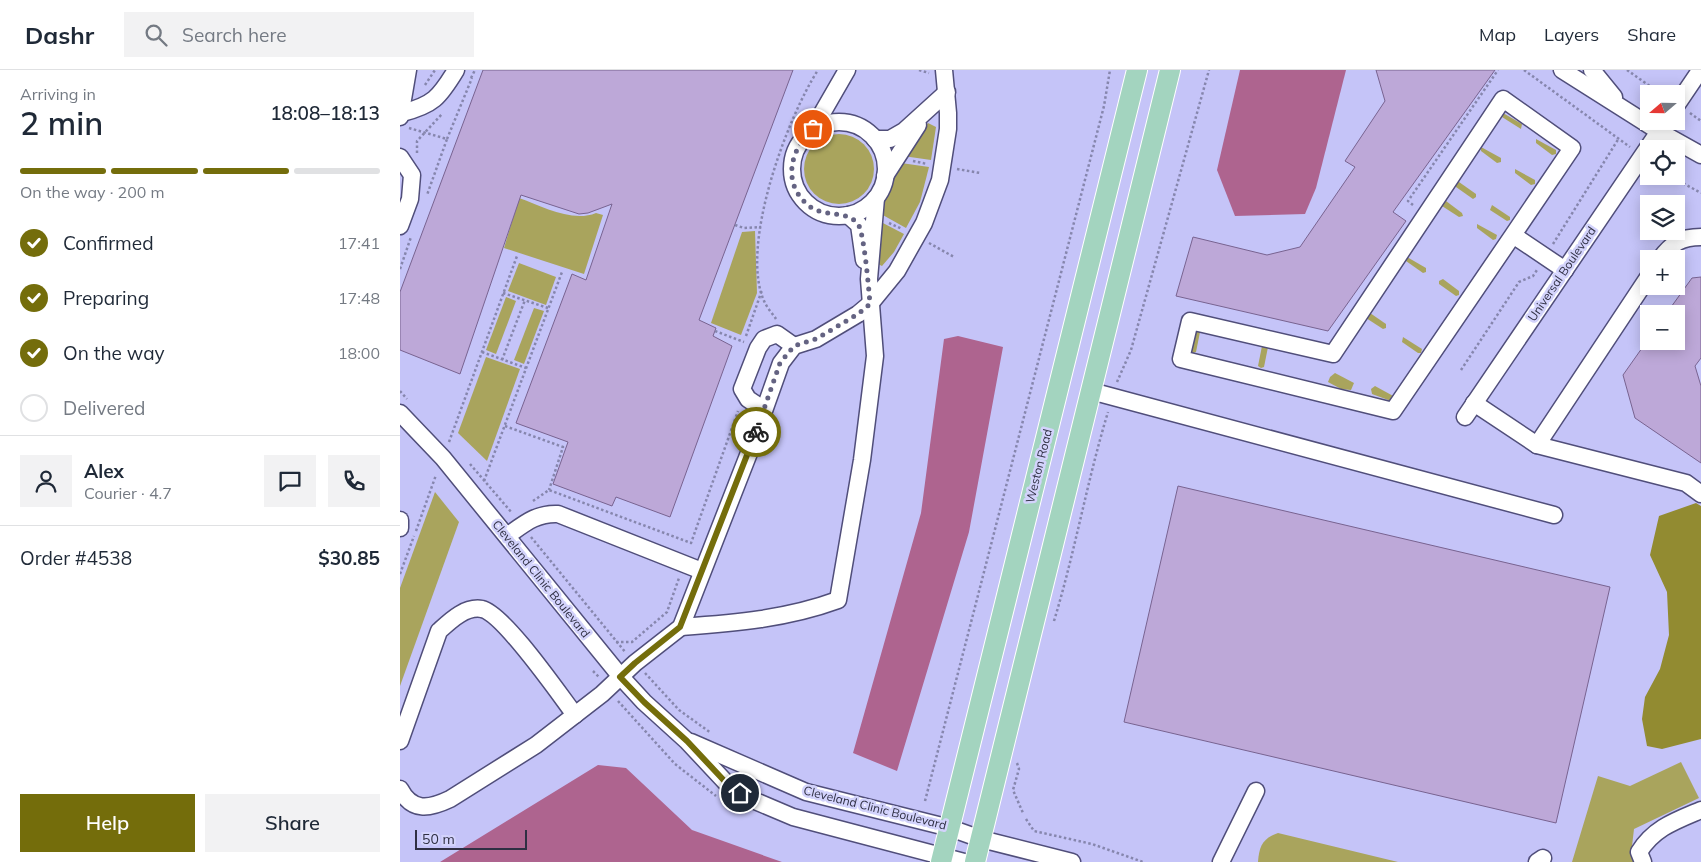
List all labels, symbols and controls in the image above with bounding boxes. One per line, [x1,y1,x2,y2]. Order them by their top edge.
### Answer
search box [124,12,474,57]
text: Dashr [25,20,94,50]
icon: search [142,21,170,49]
text: Search here [182,23,287,47]
text: Map [1479,23,1516,46]
text: Layers [1544,23,1599,46]
text: Share [1627,23,1676,46]
text: Arriving in [20,84,96,104]
north arrow [1640,85,1685,130]
map controls [1640,85,1685,350]
text: 18:08–18:13 [270,101,380,125]
text: 2 min [20,103,103,143]
pin [792,108,834,150]
icon: bag [799,115,827,143]
button: locate [1640,140,1685,185]
text: On the way · 200 m [20,182,165,202]
button: layers [1640,195,1685,240]
street label: Universal Boulevard [1524,223,1599,324]
icon: check [20,229,48,257]
text: Confirmed [63,231,154,255]
text: 17:41 [338,233,380,253]
button: + [1640,250,1685,295]
icon: check [20,284,48,312]
text: Preparing [63,286,149,310]
text: 17:48 [338,288,380,308]
button: − [1640,305,1685,350]
icon: check [20,339,48,367]
text: On the way [63,341,165,365]
text: 18:00 [338,343,380,363]
text: Delivered [63,396,145,420]
courier [731,407,781,457]
icon: bike [742,418,770,446]
street label: Weston Road [1022,427,1055,504]
button: person [20,455,72,507]
button: chat [264,455,316,507]
button: phone [328,455,380,507]
text: Alex [84,459,124,483]
text: Courier · 4.7 [84,483,172,503]
street label: Cleveland Clinic Boulevard [489,517,593,640]
text: Order #4538 [20,546,132,570]
text: $30.85 [318,546,380,570]
pin [719,772,761,814]
icon: home [726,779,754,807]
street label: Cleveland Clinic Boulevard [802,782,948,833]
button: Help [20,794,195,852]
button: Share [205,794,380,852]
scale bar [415,827,528,850]
text: 50 m [422,830,455,848]

